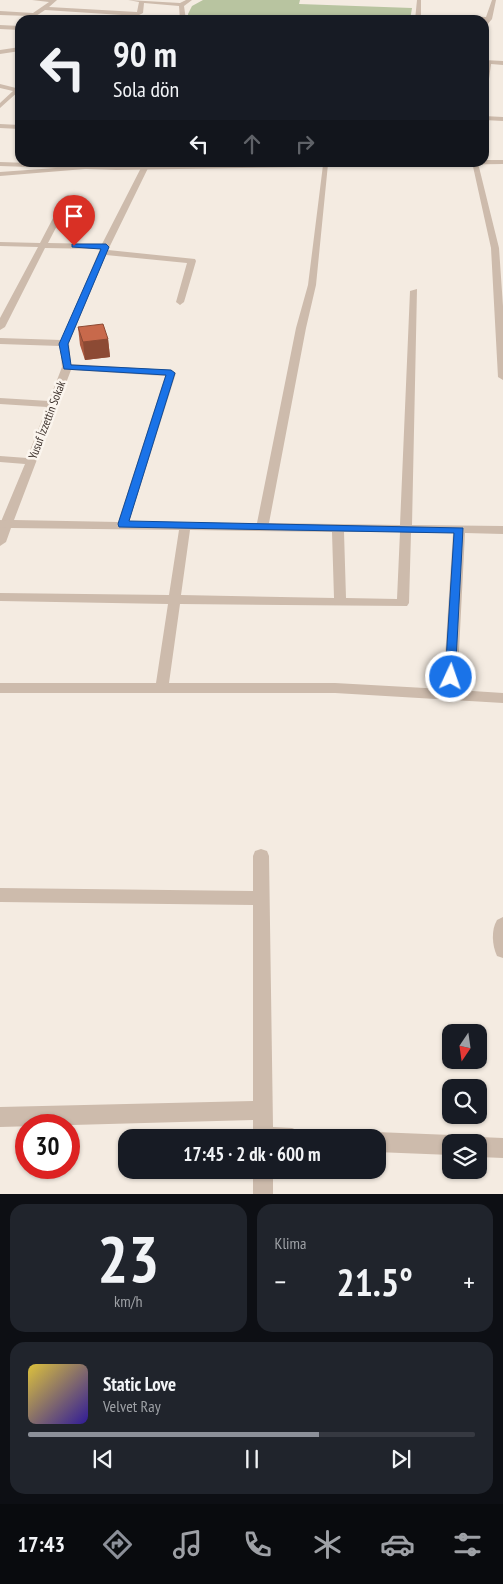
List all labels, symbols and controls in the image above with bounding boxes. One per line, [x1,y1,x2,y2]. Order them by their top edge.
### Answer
text: 90 m [113,31,177,77]
icon: left [30,35,95,100]
text: Sola dön [113,75,179,103]
icon: left [185,130,213,158]
icon: ahead [238,130,266,158]
icon: right [291,130,319,158]
pin [53,195,95,246]
icon: arrive [60,202,88,230]
street label: Yusuf İzzettin Sokak [25,378,68,461]
position arrow [424,650,476,702]
north arrow [442,1024,488,1069]
map controls [442,1024,487,1179]
button: search [442,1079,487,1124]
speed limit sign: 30 [15,1114,80,1179]
button: layers [442,1134,487,1179]
text: 17:45 · 2 dk · 600 m [183,1142,321,1166]
text: 23 [97,1216,159,1300]
text: Klima [275,1233,306,1253]
text: 21.5° [337,1257,413,1306]
text: − [275,1263,286,1300]
text: + [463,1263,475,1300]
text: km/h [114,1291,142,1311]
text: Static Love [103,1372,176,1396]
text: Velvet Ray [103,1396,161,1416]
icon: previous [89,1445,117,1473]
icon: pause [238,1445,266,1473]
icon: next [387,1445,415,1473]
icon: directions [100,1527,135,1562]
icon: music [170,1527,205,1562]
icon: phone [240,1527,275,1562]
icon: climate [310,1527,345,1562]
icon: car [380,1527,415,1562]
icon: filters [450,1527,485,1562]
text: 17:43 [18,1530,65,1558]

